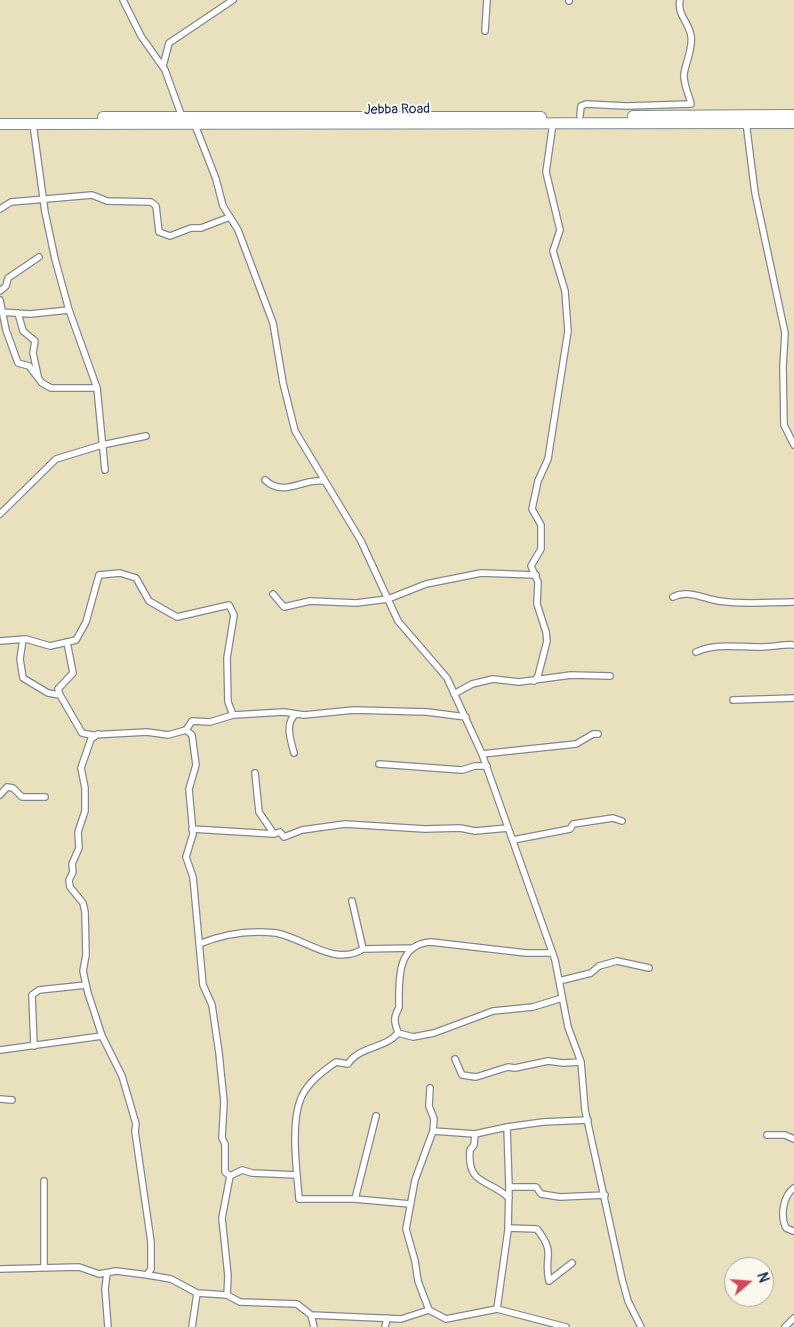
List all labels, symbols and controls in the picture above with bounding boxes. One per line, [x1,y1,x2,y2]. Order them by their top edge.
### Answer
street label: Jebba Road [364,101,430,119]
north arrow [724,1257,774,1307]
text: N [753,1270,772,1285]

